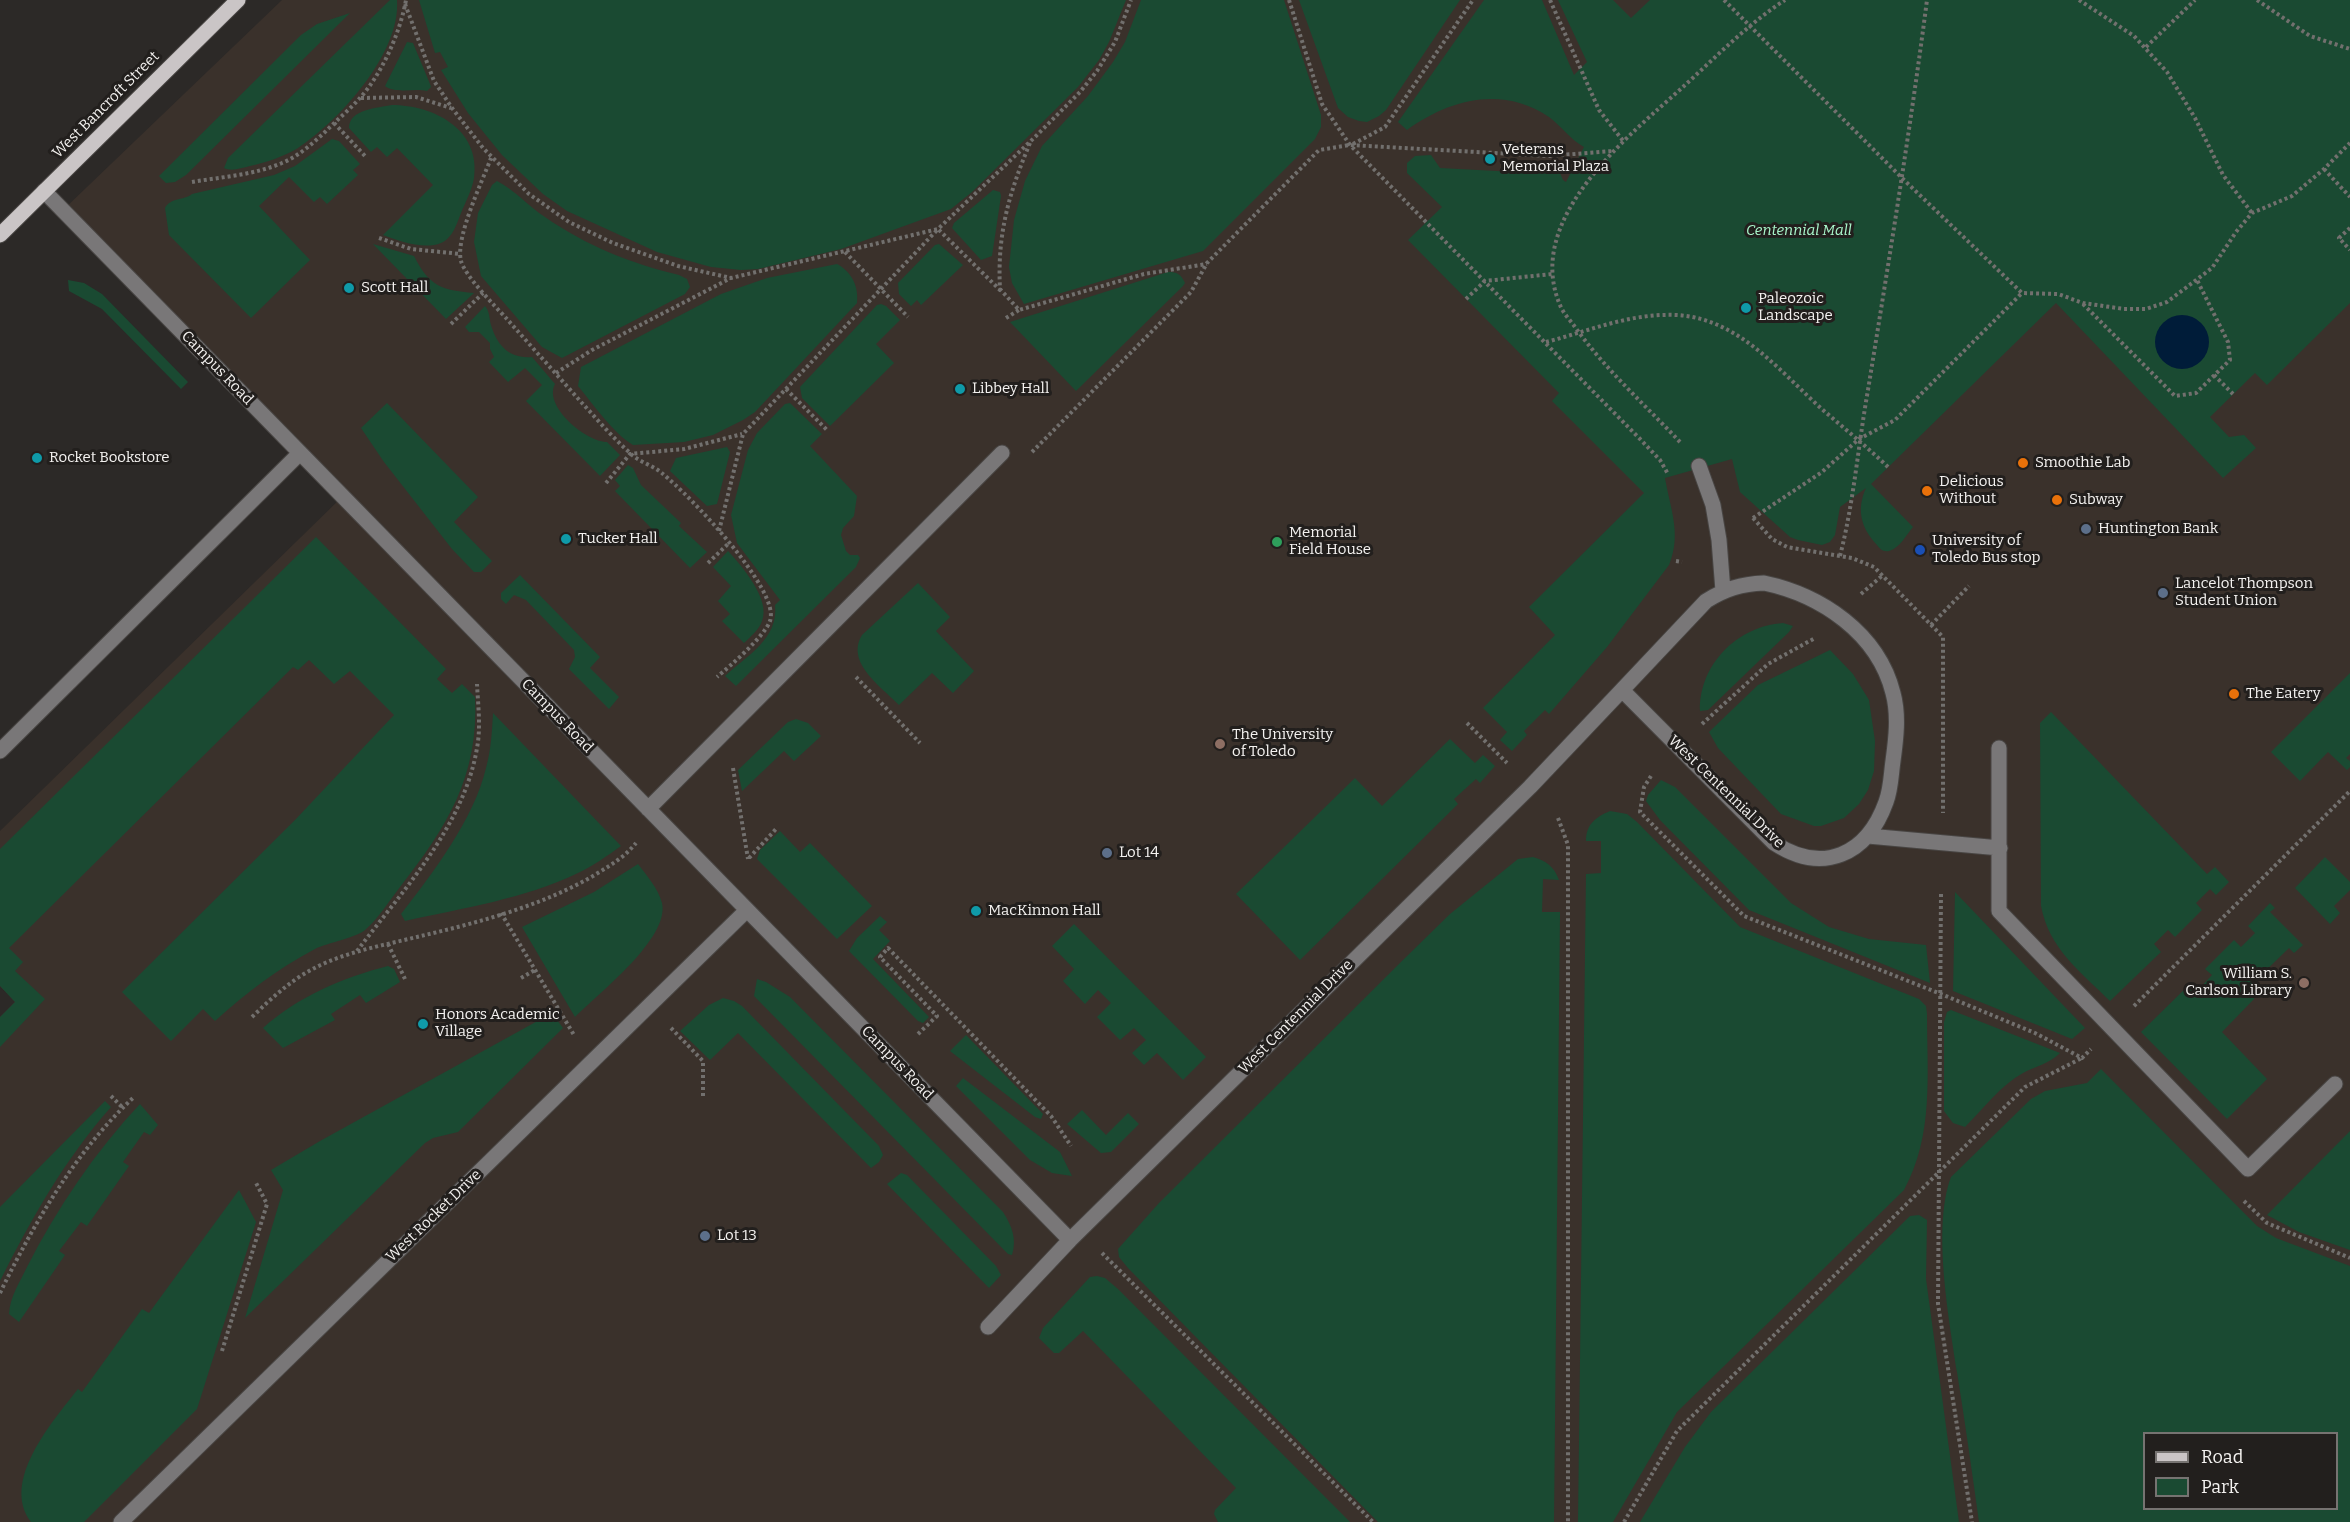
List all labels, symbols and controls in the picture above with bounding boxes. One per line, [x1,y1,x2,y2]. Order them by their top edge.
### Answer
street label: West Bancroft Street [49,48,163,162]
place label: Veterans Memorial Plaza [1502,141,1609,176]
marker: Veterans Memorial Plaza [1483,152,1497,166]
park label: Centennial Mall [1746,222,1852,240]
place label: Scott Hall [361,279,428,297]
marker: Scott Hall [342,281,356,295]
place label: Paleozoic Landscape [1758,290,1833,325]
marker: Paleozoic Landscape [1739,301,1753,315]
street label: Campus Road [177,327,257,409]
place label: Libbey Hall [972,380,1049,398]
marker: Libbey Hall [953,382,967,396]
place label: Rocket Bookstore [49,449,170,467]
marker: Rocket Bookstore [30,451,44,465]
place label: Smoothie Lab [2035,454,2130,472]
marker: Smoothie Lab [2016,456,2030,470]
place label: Delicious Without [1939,473,2004,508]
marker: Delicious Without [1920,484,1934,498]
place label: Subway [2069,491,2123,509]
marker: Subway [2050,493,2064,507]
place label: Huntington Bank [2098,520,2218,538]
marker: Huntington Bank [2079,522,2093,536]
place label: Memorial Field House [1289,524,1371,559]
place label: Tucker Hall [578,530,658,548]
marker: Tucker Hall [559,532,573,546]
place label: University of Toledo Bus stop [1932,532,2041,567]
marker: Memorial Field House [1270,535,1284,549]
marker: University of Toledo Bus stop [1913,543,1927,557]
place label: Lancelot Thompson Student Union [2175,575,2313,610]
marker: Lancelot Thompson Student Union [2156,586,2170,600]
street label: Campus Road [517,675,597,757]
place label: The Eatery [2246,685,2321,703]
marker: The Eatery [2227,687,2241,701]
place label: The University of Toledo [1232,726,1333,761]
street label: West Centennial Drive [1664,732,1788,852]
marker: The University of Toledo [1213,737,1227,751]
place label: Lot 14 [1119,844,1159,862]
marker: Lot 14 [1100,846,1114,860]
place label: MacKinnon Hall [988,902,1101,920]
marker: MacKinnon Hall [969,904,983,918]
street label: West Centennial Drive [1235,956,1357,1078]
place label: William S. Carlson Library [2185,965,2292,1000]
marker: William S. Carlson Library [2297,976,2311,990]
place label: Honors Academic Village [435,1006,560,1041]
marker: Honors Academic Village [416,1017,430,1031]
street label: Campus Road [857,1022,937,1104]
street label: West Rocket Drive [383,1166,485,1266]
place label: Lot 13 [717,1227,757,1245]
marker: Lot 13 [698,1229,712,1243]
legend [2143,1432,2338,1510]
text: Road [2201,1446,2243,1468]
text: Park [2201,1476,2239,1498]

